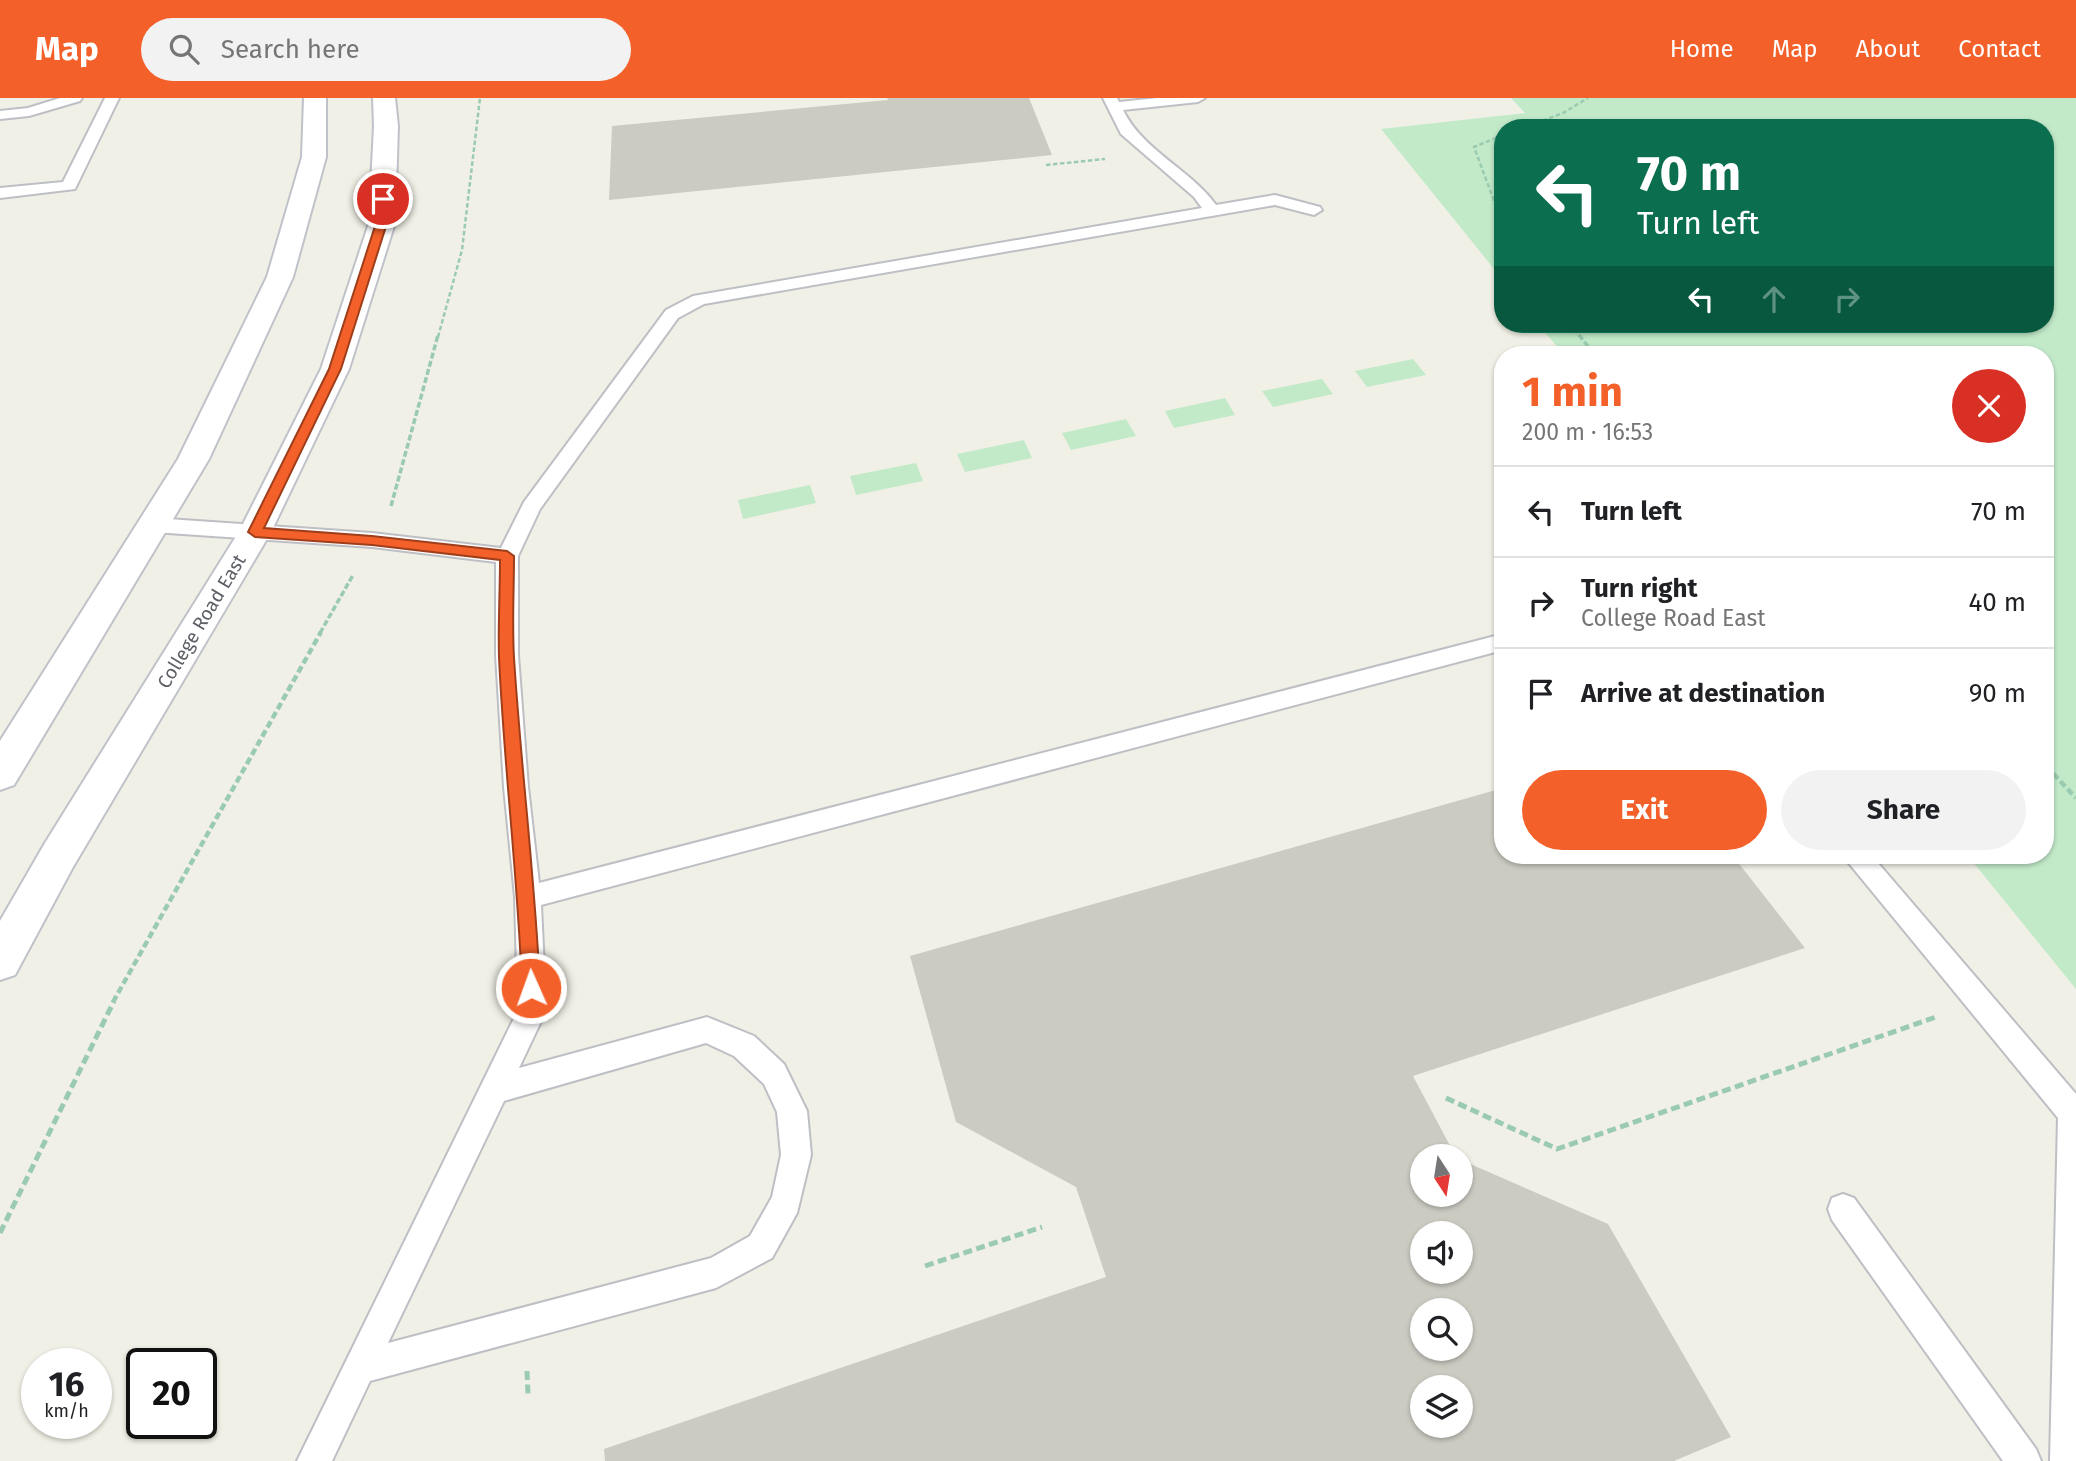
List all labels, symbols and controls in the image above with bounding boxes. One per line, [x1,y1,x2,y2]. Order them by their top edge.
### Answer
search box [141,18,631,81]
text: Map [35,29,99,69]
icon: search [165,30,203,68]
text: Search here [221,34,360,65]
text: Home [1670,35,1734,63]
text: Map [1772,35,1818,63]
text: About [1856,35,1920,63]
text: Contact [1958,35,2041,63]
text: 70 m [1637,144,1741,203]
icon: left [1522,147,1613,238]
pin [353,169,413,229]
icon: arrive [364,180,402,218]
text: Turn left [1637,204,1759,242]
icon: left [1682,280,1720,318]
icon: ahead [1755,280,1793,318]
icon: right [1828,280,1866,318]
text: 1 min [1522,367,1623,417]
button: close [1952,369,2026,443]
text: 200 m · 16:53 [1522,418,1653,446]
icon: left [1522,493,1560,531]
text: Turn left [1581,496,1682,527]
text: 70 m [1971,496,2026,527]
street label: College Road East [152,550,251,692]
text: Turn right [1581,573,1698,604]
icon: right [1522,584,1560,622]
text: 40 m [1968,587,2026,618]
text: College Road East [1581,604,1765,632]
icon: arrive [1522,675,1560,713]
text: Arrive at destination [1581,678,1825,709]
text: 90 m [1969,678,2026,709]
button: Exit [1522,770,1767,850]
button: Share [1781,770,2026,850]
position arrow [494,951,568,1025]
north arrow [1410,1144,1474,1208]
map controls [1410,1144,1473,1438]
button: sound [1410,1221,1473,1284]
button: search [1410,1298,1473,1361]
speed limit sign: 20 [126,1348,217,1439]
text: 16 [49,1363,84,1405]
button: layers [1410,1375,1473,1438]
text: km/h [44,1400,89,1422]

